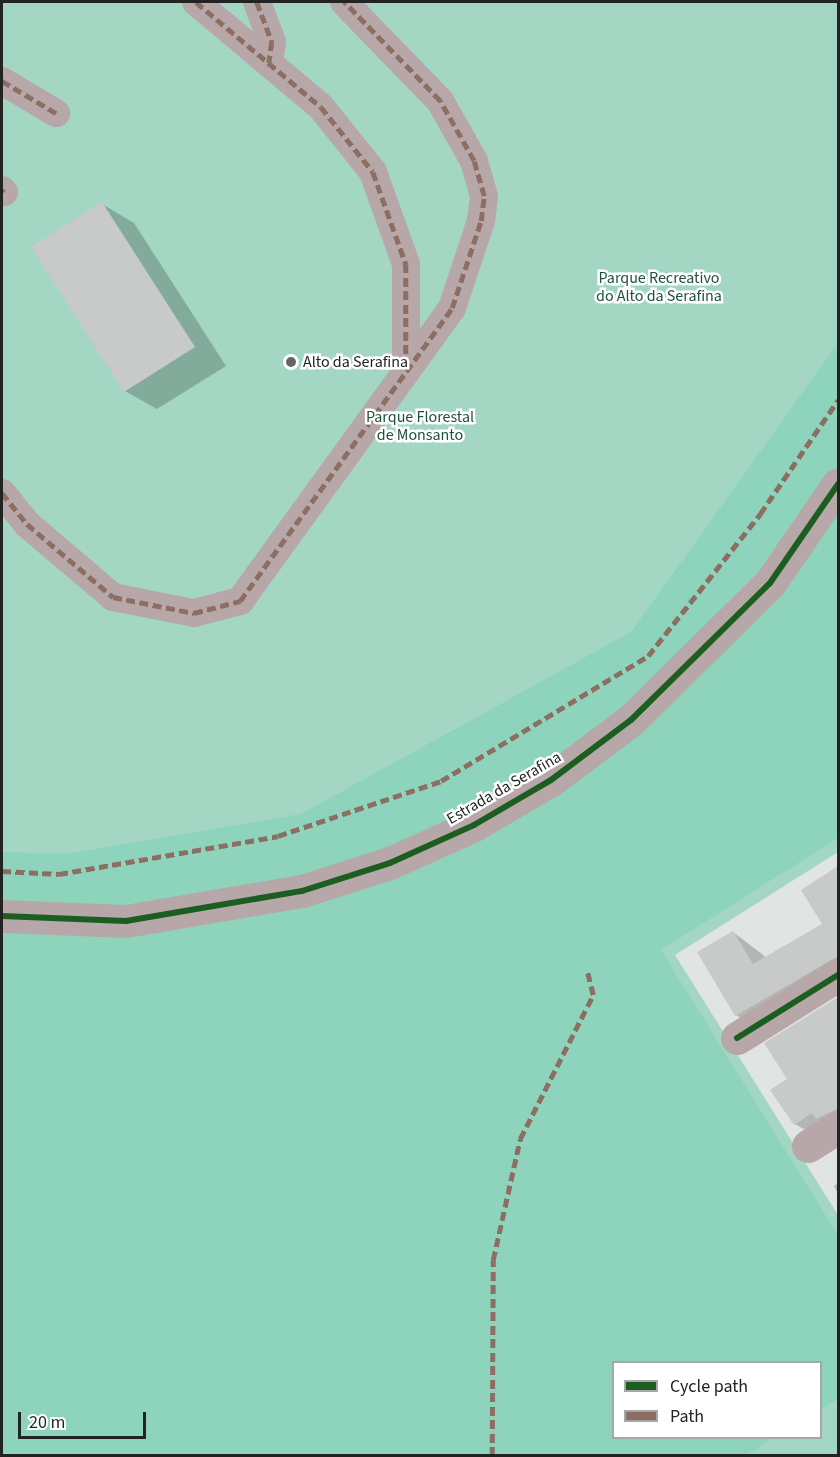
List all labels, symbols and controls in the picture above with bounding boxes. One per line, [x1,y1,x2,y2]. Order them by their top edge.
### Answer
park label: Parque Recreativo do Alto da Serafina [596,268,722,306]
place label: Alto da Serafina [303,352,408,372]
marker: Alto da Serafina [284,355,298,369]
park label: Parque Florestal de Monsanto [366,407,474,445]
street label: Estrada da Serafina [443,747,565,829]
legend [612,1361,822,1439]
text: Cycle path [670,1374,748,1399]
scale bar [21,1400,148,1438]
text: Path [670,1404,704,1429]
text: 20 m [29,1410,65,1435]

